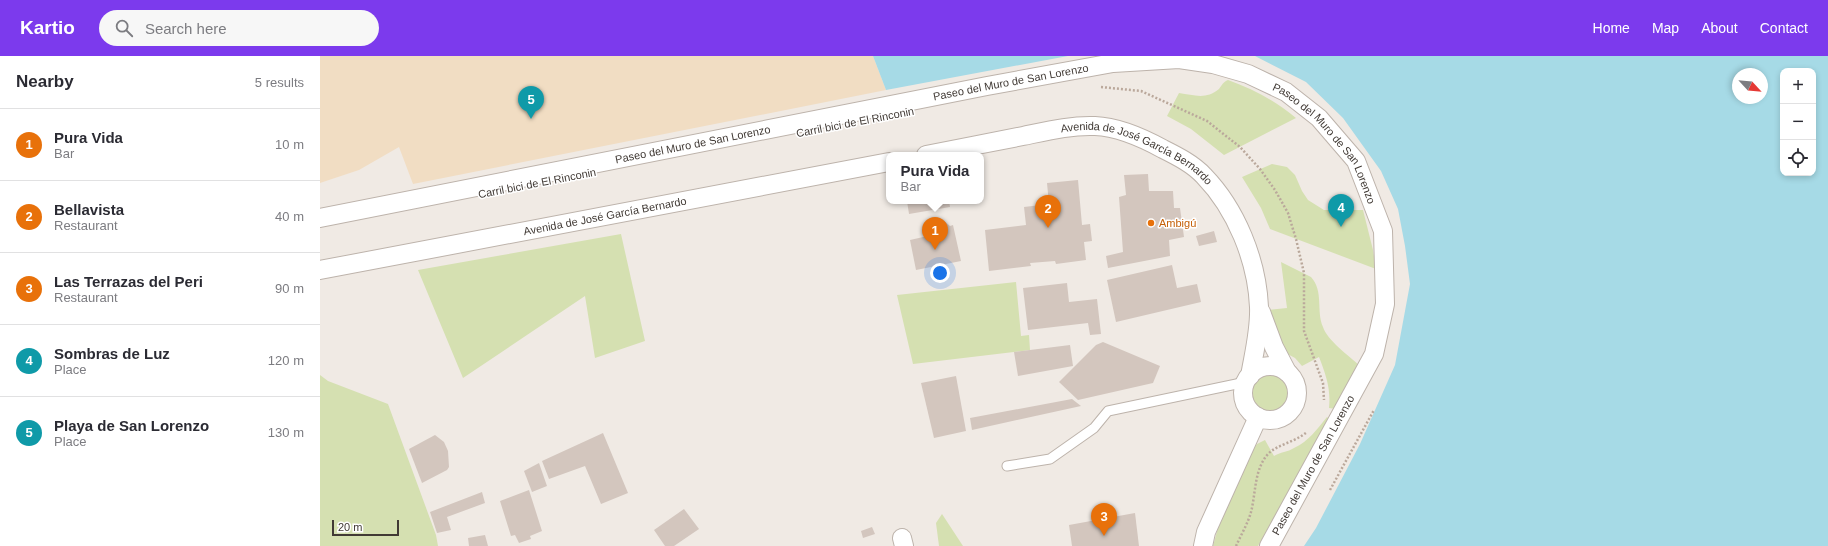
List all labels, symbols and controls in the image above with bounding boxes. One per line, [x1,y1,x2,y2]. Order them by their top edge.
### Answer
search box [99,10,379,46]
text: Kartio [20,17,75,38]
icon: search [113,17,135,39]
text: Search here [145,20,227,37]
text: Home [1593,20,1630,36]
text: Map [1652,20,1679,36]
text: About [1701,20,1738,36]
text: Contact [1760,20,1808,36]
street label: Paseo del Muro de San Lorenzo [932,62,1089,103]
north arrow [1732,68,1768,104]
map controls [1780,68,1816,176]
button: + [1780,68,1816,104]
text: Nearby [16,72,74,91]
text: 5 results [255,75,304,90]
street label: Paseo del Muro de San Lorenzo [1271,81,1378,205]
pin: 5 [518,86,544,119]
button: − [1780,104,1816,140]
street label: Carril bici de El Rinconin [795,105,915,139]
street label: Avenida de José García Bernardo [1060,120,1215,187]
street label: Paseo del Muro de San Lorenzo [614,123,771,165]
text: Pura Vida [54,129,123,146]
text: 1 [25,137,33,152]
text: 10 m [275,137,304,152]
button: locate [1780,140,1816,176]
text: Bar [54,146,74,161]
popup [886,152,984,204]
text: Pura Vida [901,162,969,179]
street label: Carril bici de El Rinconin [477,166,597,200]
text: Bar [901,179,921,194]
pin: 4 [1328,194,1354,227]
street label: Avenida de José García Bernardo [522,195,687,237]
pin: 2 [1035,195,1061,228]
text: Bellavista [54,201,124,218]
text: 2 [25,209,33,224]
text: 40 m [275,209,304,224]
pin: 1 [922,217,948,250]
place label: Ambigú [1159,217,1196,229]
text: Restaurant [54,218,118,233]
marker: Ambigú [1146,218,1156,228]
your location [930,263,950,283]
text: Las Terrazas del Peri [54,273,203,290]
text: 3 [25,281,33,296]
text: 90 m [275,281,304,296]
text: Restaurant [54,290,118,305]
text: Sombras de Luz [54,345,170,362]
text: 4 [25,353,33,368]
text: 120 m [268,353,304,368]
text: Place [54,362,87,377]
street label: Paseo del Muro de San Lorenzo [1270,393,1356,537]
text: Playa de San Lorenzo [54,417,209,434]
text: 5 [25,425,33,440]
text: 130 m [268,425,304,440]
text: Place [54,434,87,449]
pin: 3 [1091,503,1117,536]
scale bar [332,518,399,537]
text: 20 m [338,521,362,533]

